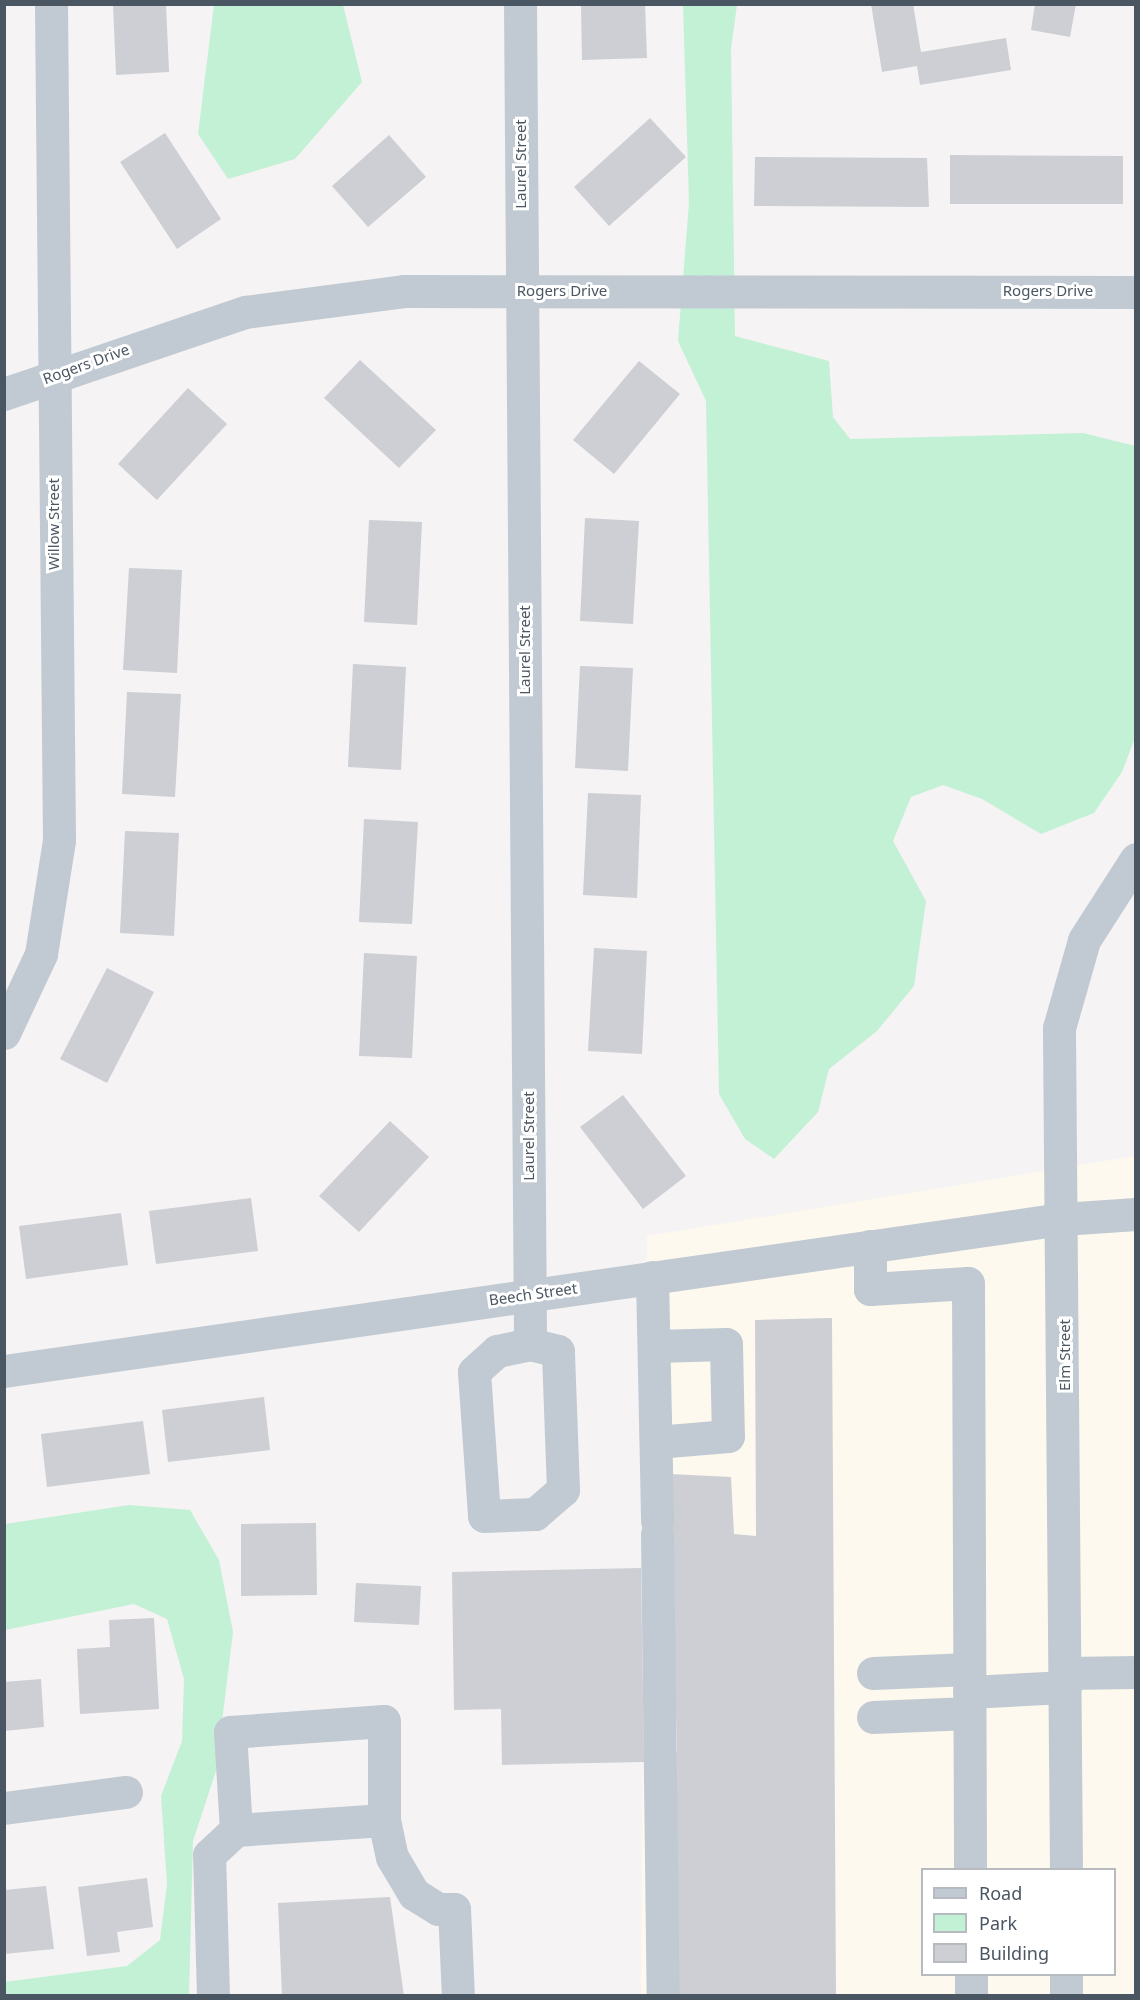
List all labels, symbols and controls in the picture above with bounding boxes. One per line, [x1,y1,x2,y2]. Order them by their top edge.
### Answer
street label: Laurel Street [512,119,530,209]
street label: Rogers Drive [517,282,607,300]
street label: Rogers Drive [1003,282,1093,300]
street label: Rogers Drive [40,340,132,388]
street label: Willow Street [45,478,63,570]
street label: Laurel Street [516,605,534,695]
street label: Laurel Street [520,1091,538,1181]
street label: Beech Street [488,1279,578,1309]
street label: Elm Street [1056,1319,1074,1391]
legend [921,1868,1116,1976]
text: Road [979,1881,1022,1905]
text: Park [979,1911,1017,1935]
text: Building [979,1941,1049,1965]

